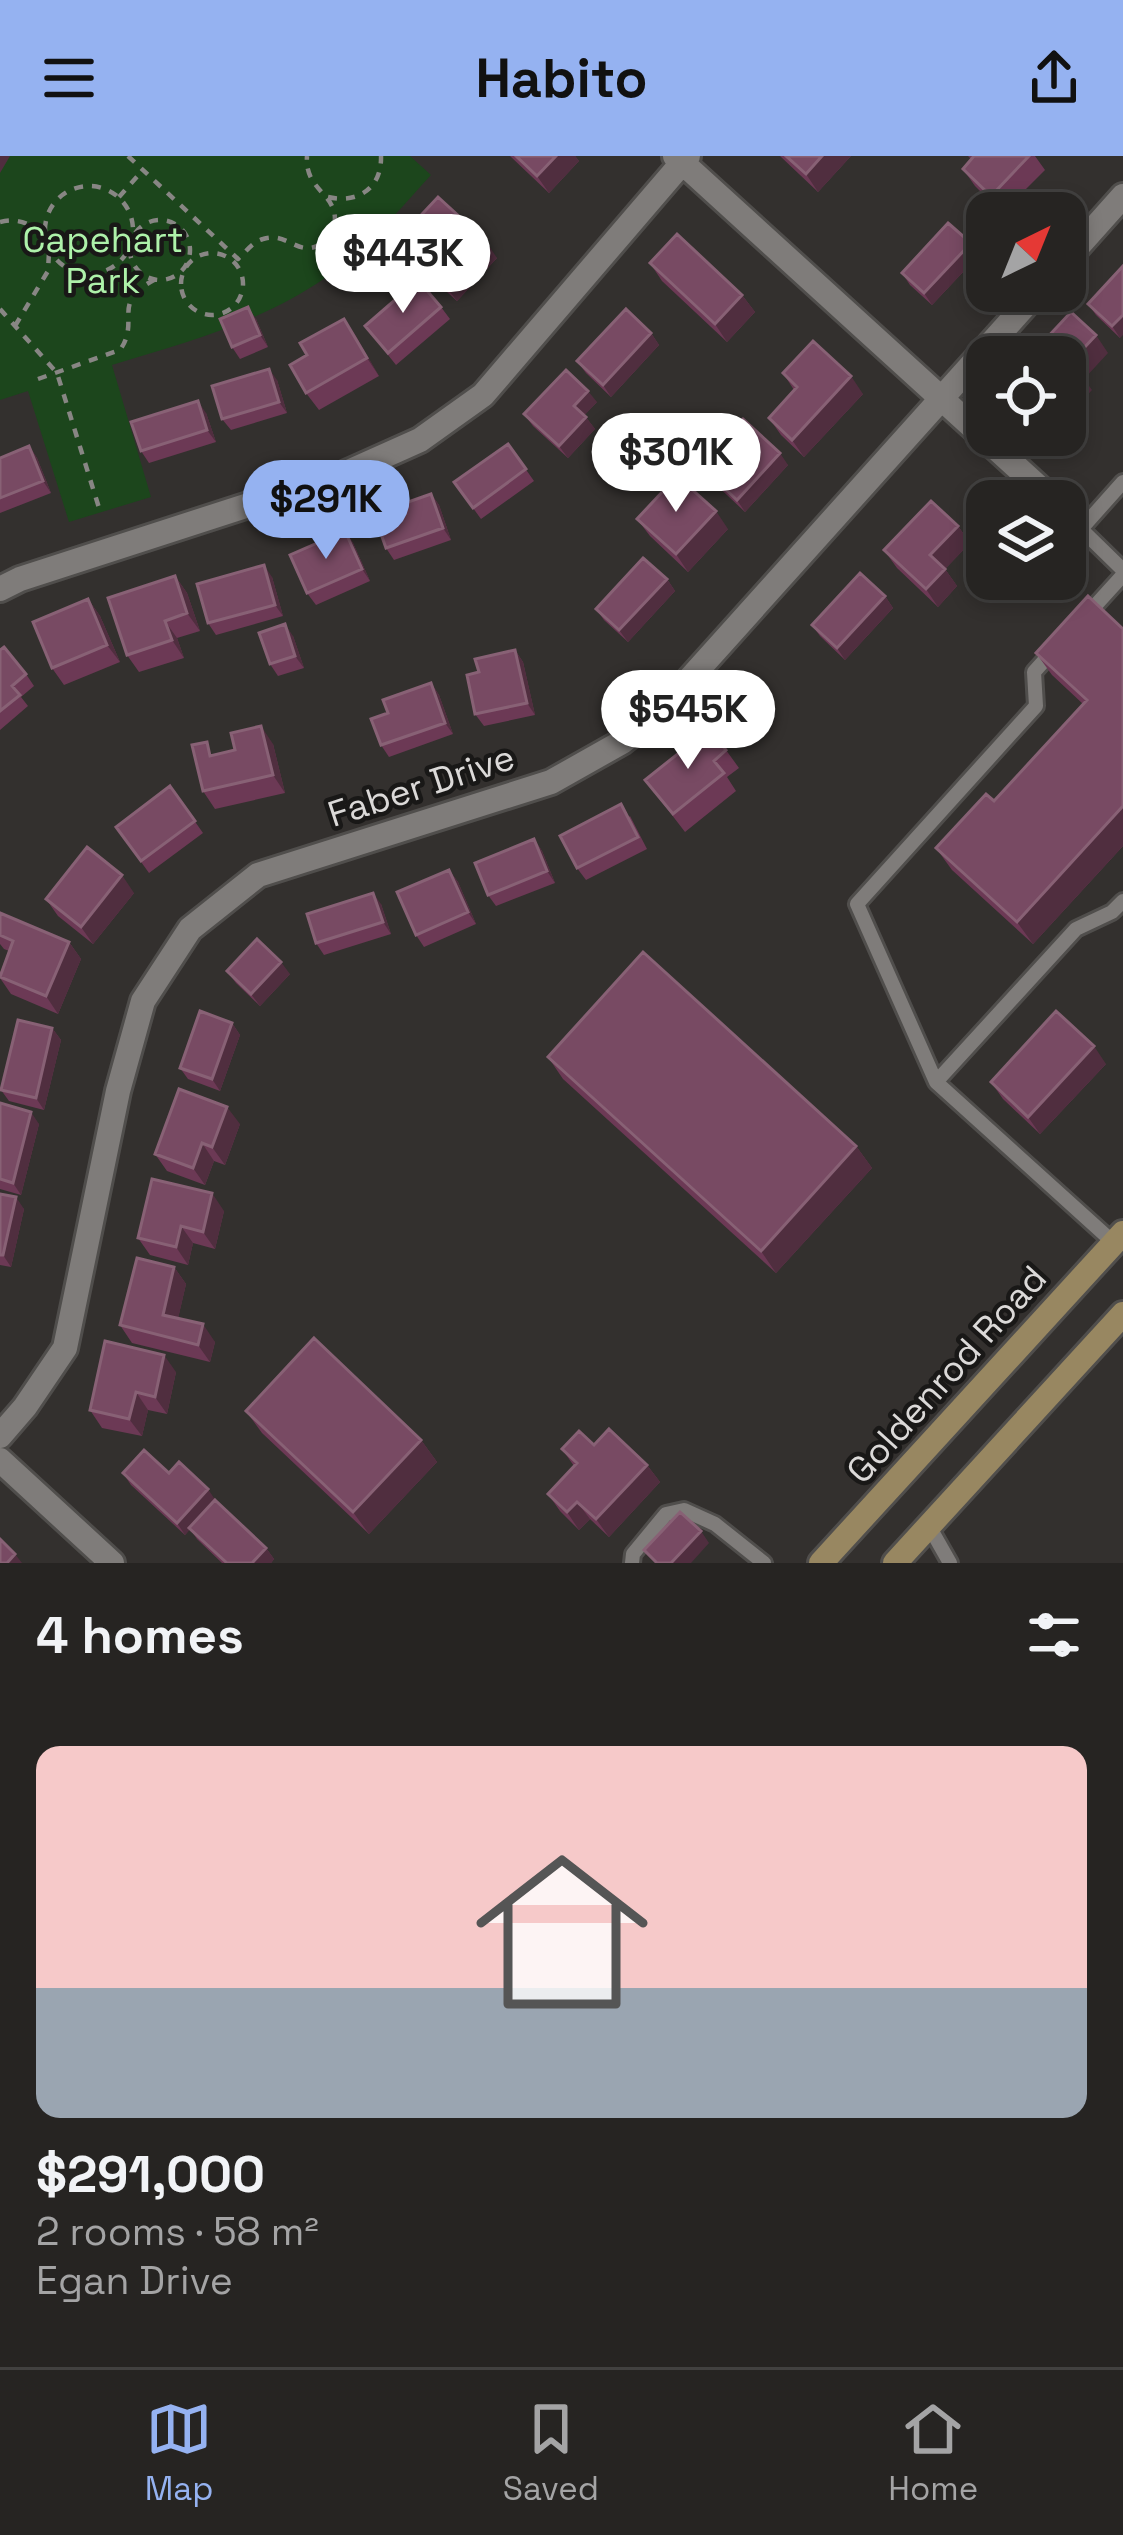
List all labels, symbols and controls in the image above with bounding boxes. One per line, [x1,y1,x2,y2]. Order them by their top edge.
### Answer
text: Habito [475,44,648,113]
icon: menu [36,45,102,111]
icon: share [1021,45,1087,111]
north arrow [966,192,1086,312]
map controls [966,192,1086,600]
pin: $443K [319,214,487,316]
park label: Capehart Park [22,217,184,304]
text: $443K [342,228,464,277]
button: locate [966,336,1086,456]
pin: $301K [592,413,760,515]
text: $301K [619,427,733,476]
pin: $291K [242,460,410,562]
text: $291K [270,474,382,523]
button: layers [966,480,1086,600]
pin: $545K [604,670,772,772]
text: $545K [628,684,748,733]
street label: Faber Drive [322,734,520,838]
street label: Goldenrod Road [837,1256,1057,1493]
icon: filters [1021,1602,1087,1668]
text: 4 homes [36,1603,244,1668]
icon: home [454,1824,670,2040]
text: $291,000 [36,2142,265,2207]
text: 2 rooms · 58 m² [36,2207,319,2256]
text: Egan Drive [36,2256,233,2305]
tab: Map [145,2396,213,2510]
tab: Saved [503,2396,599,2510]
tab: Home [888,2396,978,2510]

